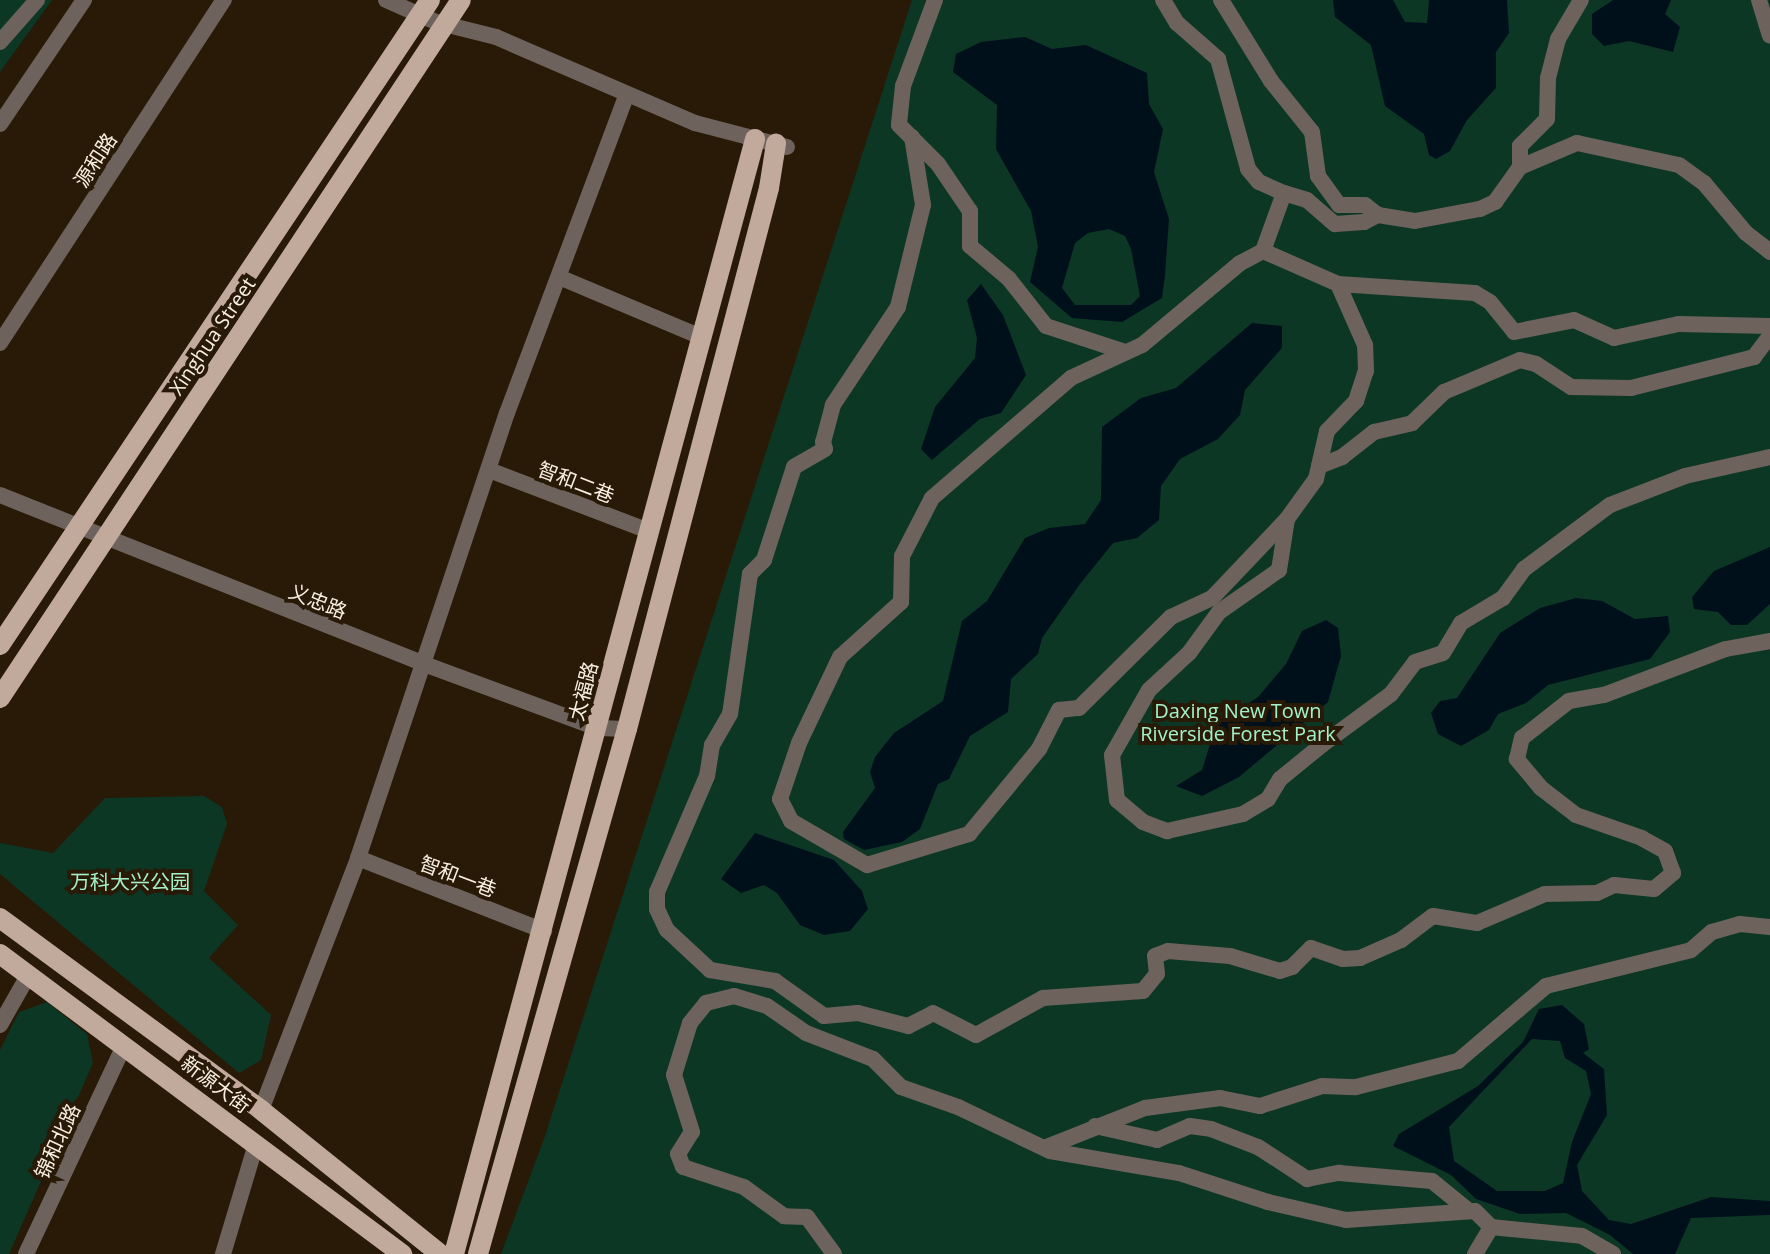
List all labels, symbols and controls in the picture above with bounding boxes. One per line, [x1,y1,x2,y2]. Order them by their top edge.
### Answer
street label: 源和路 [69,128,121,192]
street label: Xinghua Street [164,273,260,399]
street label: 智和二巷 [534,456,618,508]
street label: 义忠路 [286,579,350,623]
street label: 太福路 [564,659,602,723]
park label: Daxing New Town Riverside Forest Park [1140,699,1336,746]
street label: 智和一巷 [416,850,500,902]
park label: 万科大兴公园 [70,869,190,893]
street label: 新源大街 [177,1050,255,1118]
street label: 锦和北路 [29,1100,85,1182]

